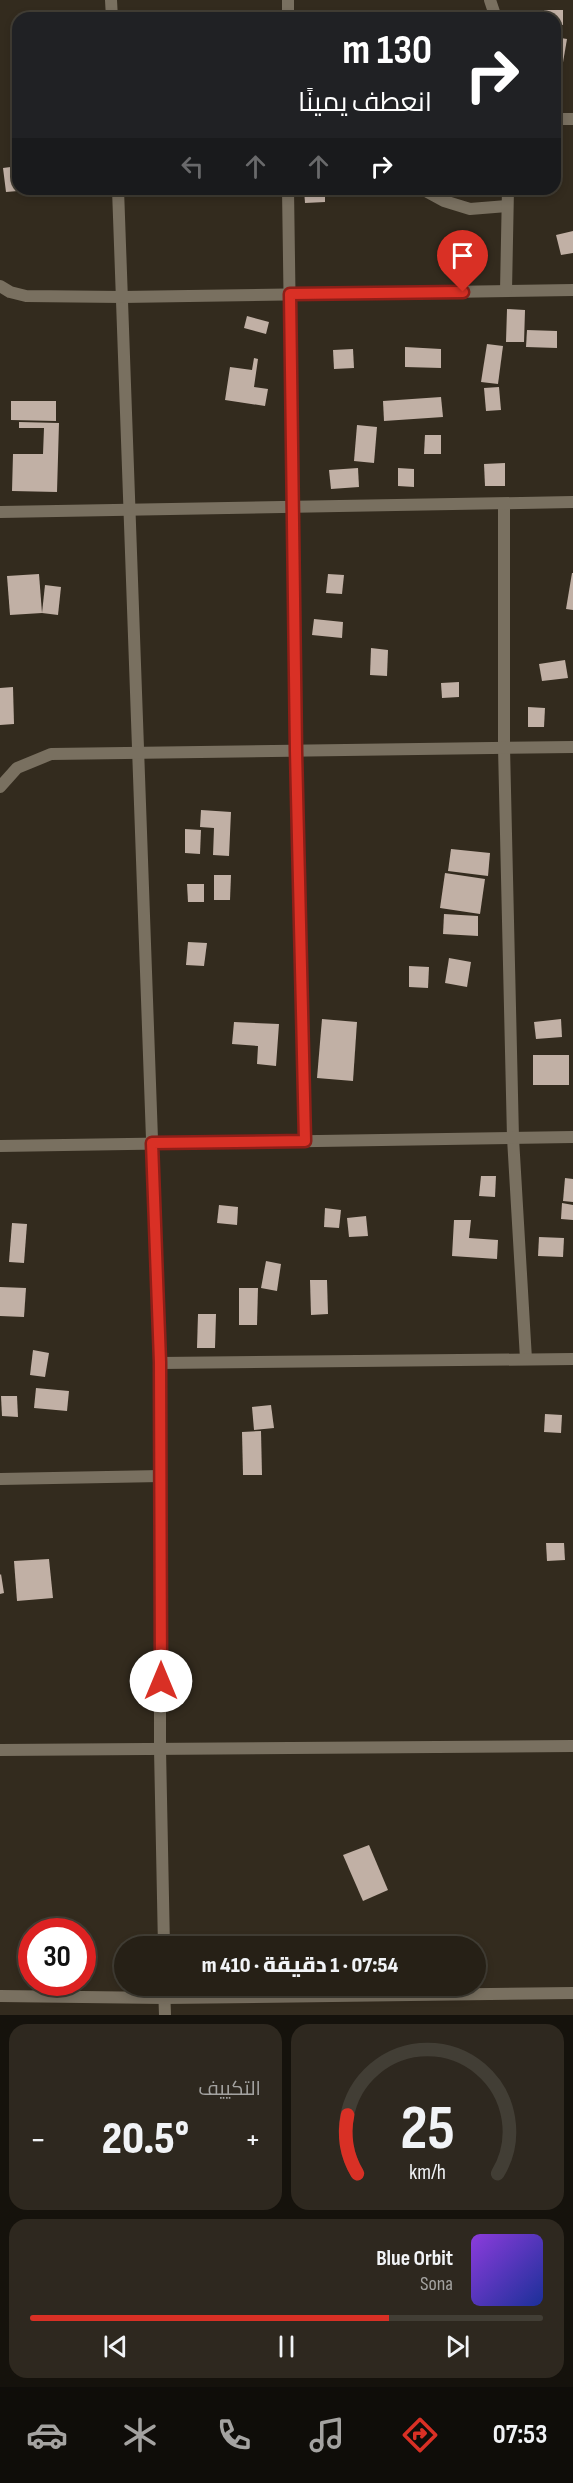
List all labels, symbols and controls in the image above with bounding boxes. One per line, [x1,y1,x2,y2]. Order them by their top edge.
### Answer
text: 130 m [342,25,432,76]
icon: right [453,36,531,114]
text: انعطف يمينًا [298,87,432,119]
icon: left [176,150,209,183]
icon: ahead [239,150,272,183]
icon: ahead [302,150,335,183]
icon: right [365,150,398,183]
pin [437,230,488,292]
icon: arrive [446,239,479,272]
position arrow [129,1649,193,1713]
speed limit sign: 30 [18,1918,96,1996]
text: 07:54 · 1 دقيقة · 410 m [202,1952,398,1979]
text: التكييف [198,2077,261,2101]
text: 25 [400,2092,455,2167]
text: 20.5° [102,2112,189,2167]
text: − [30,2120,46,2160]
text: + [245,2120,261,2160]
text: km/h [409,2160,446,2185]
text: Blue Orbit [376,2245,453,2272]
text: Sona [420,2272,453,2296]
icon: previous [99,2330,132,2363]
icon: pause [270,2330,303,2363]
icon: next [441,2330,474,2363]
icon: car [26,2414,68,2456]
icon: climate [119,2414,161,2456]
icon: phone [213,2414,255,2456]
icon: music [306,2414,348,2456]
icon: directions [399,2414,441,2456]
text: 07:53 [493,2419,547,2451]

